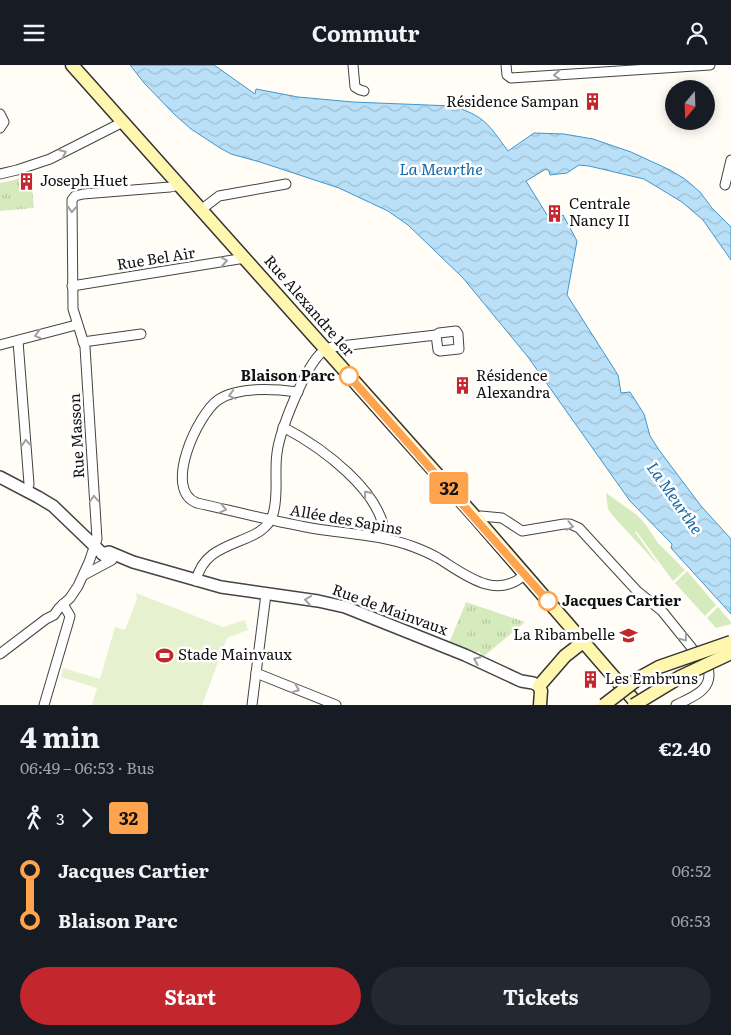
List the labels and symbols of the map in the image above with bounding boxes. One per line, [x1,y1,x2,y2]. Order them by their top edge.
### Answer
one-way arrow [553,70,561,81]
north arrow [665,80,715,130]
place label: Résidence Sampan [446,89,579,112]
building icon: Résidence Sampan [583,92,603,112]
one-way arrow [58,149,67,160]
water label: La Meurthe [399,156,483,180]
place label: Joseph Huet [40,168,128,191]
building icon: Joseph Huet [16,171,36,191]
place label: Centrale Nancy II [569,191,630,231]
building icon: Centrale Nancy II [545,203,565,223]
one-way arrow [66,205,77,213]
street label: Rue Bel Air [115,240,197,275]
street label: Rue Alexandre 1er [259,249,361,361]
one-way arrow [219,257,228,267]
one-way arrow [35,330,43,340]
place label: Blaison Parc [241,363,335,386]
place label: Résidence Alexandra [476,363,551,403]
marker: Blaison Parc [339,366,359,386]
building icon: Résidence Alexandra [452,375,472,395]
one-way arrow [228,389,237,399]
street label: Rue Masson [62,393,89,479]
one-way arrow [20,438,31,446]
water label: La Meurthe [642,456,710,539]
line badge: 32 [426,472,472,504]
one-way arrow [365,491,373,500]
one-way arrow [89,495,100,503]
street label: Allée des Sapins [288,497,404,540]
one-way arrow [219,503,228,514]
one-way arrow [566,520,574,530]
street label: Rue de Mainvaux [329,577,452,640]
place label: Jacques Cartier [562,588,681,611]
marker: Jacques Cartier [538,591,558,611]
one-way arrow [304,595,312,605]
place label: La Ribambelle [513,622,615,645]
school or university icon: La Ribambelle [619,625,639,645]
one-way arrow [678,632,687,642]
place label: Stade Mainvaux [178,642,293,665]
sports icon: Stade Mainvaux [154,645,174,665]
one-way arrow [473,656,482,667]
place label: Les Embruns [605,666,698,689]
building icon: Les Embruns [581,669,601,689]
one-way arrow [291,683,300,693]

